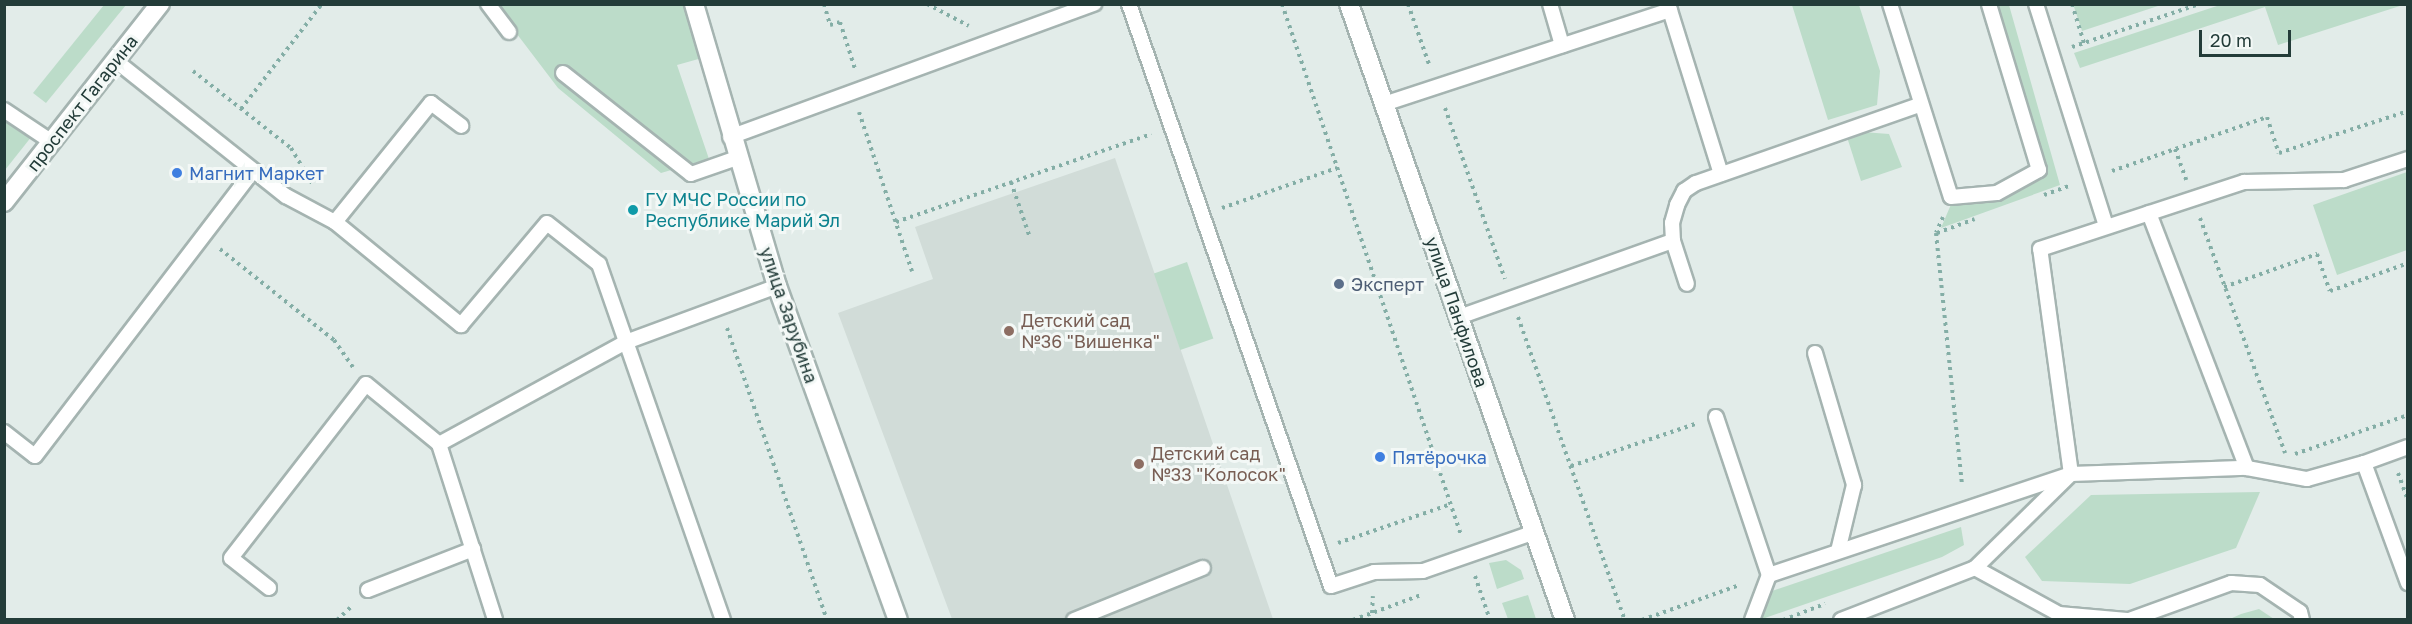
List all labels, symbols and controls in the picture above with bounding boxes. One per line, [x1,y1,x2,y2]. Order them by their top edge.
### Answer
scale bar [2202,18,2294,56]
text: 20 m [2210,29,2252,51]
street label: проспект Гагарина [22,31,142,175]
place label: Магнит Маркет [189,162,324,184]
marker: Магнит Маркет [170,166,184,180]
place label: ГУ МЧС России по Республике Марий Эл [645,189,840,232]
marker: ГУ МЧС России по Республике Марий Эл [626,203,640,217]
street label: улица Панфилова [1421,234,1493,390]
street label: улица Зарубина [756,244,822,386]
place label: Эксперт [1351,273,1424,295]
marker: Эксперт [1332,277,1346,291]
place label: Детский сад №36 "Вишенка" [1021,310,1160,352]
marker: Детский сад №36 "Вишенка" [1002,324,1016,338]
place label: Детский сад №33 "Колосок" [1151,443,1286,486]
place label: Пятёрочка [1392,446,1487,468]
marker: Пятёрочка [1373,450,1387,464]
marker: Детский сад №33 "Колосок" [1132,457,1146,471]

